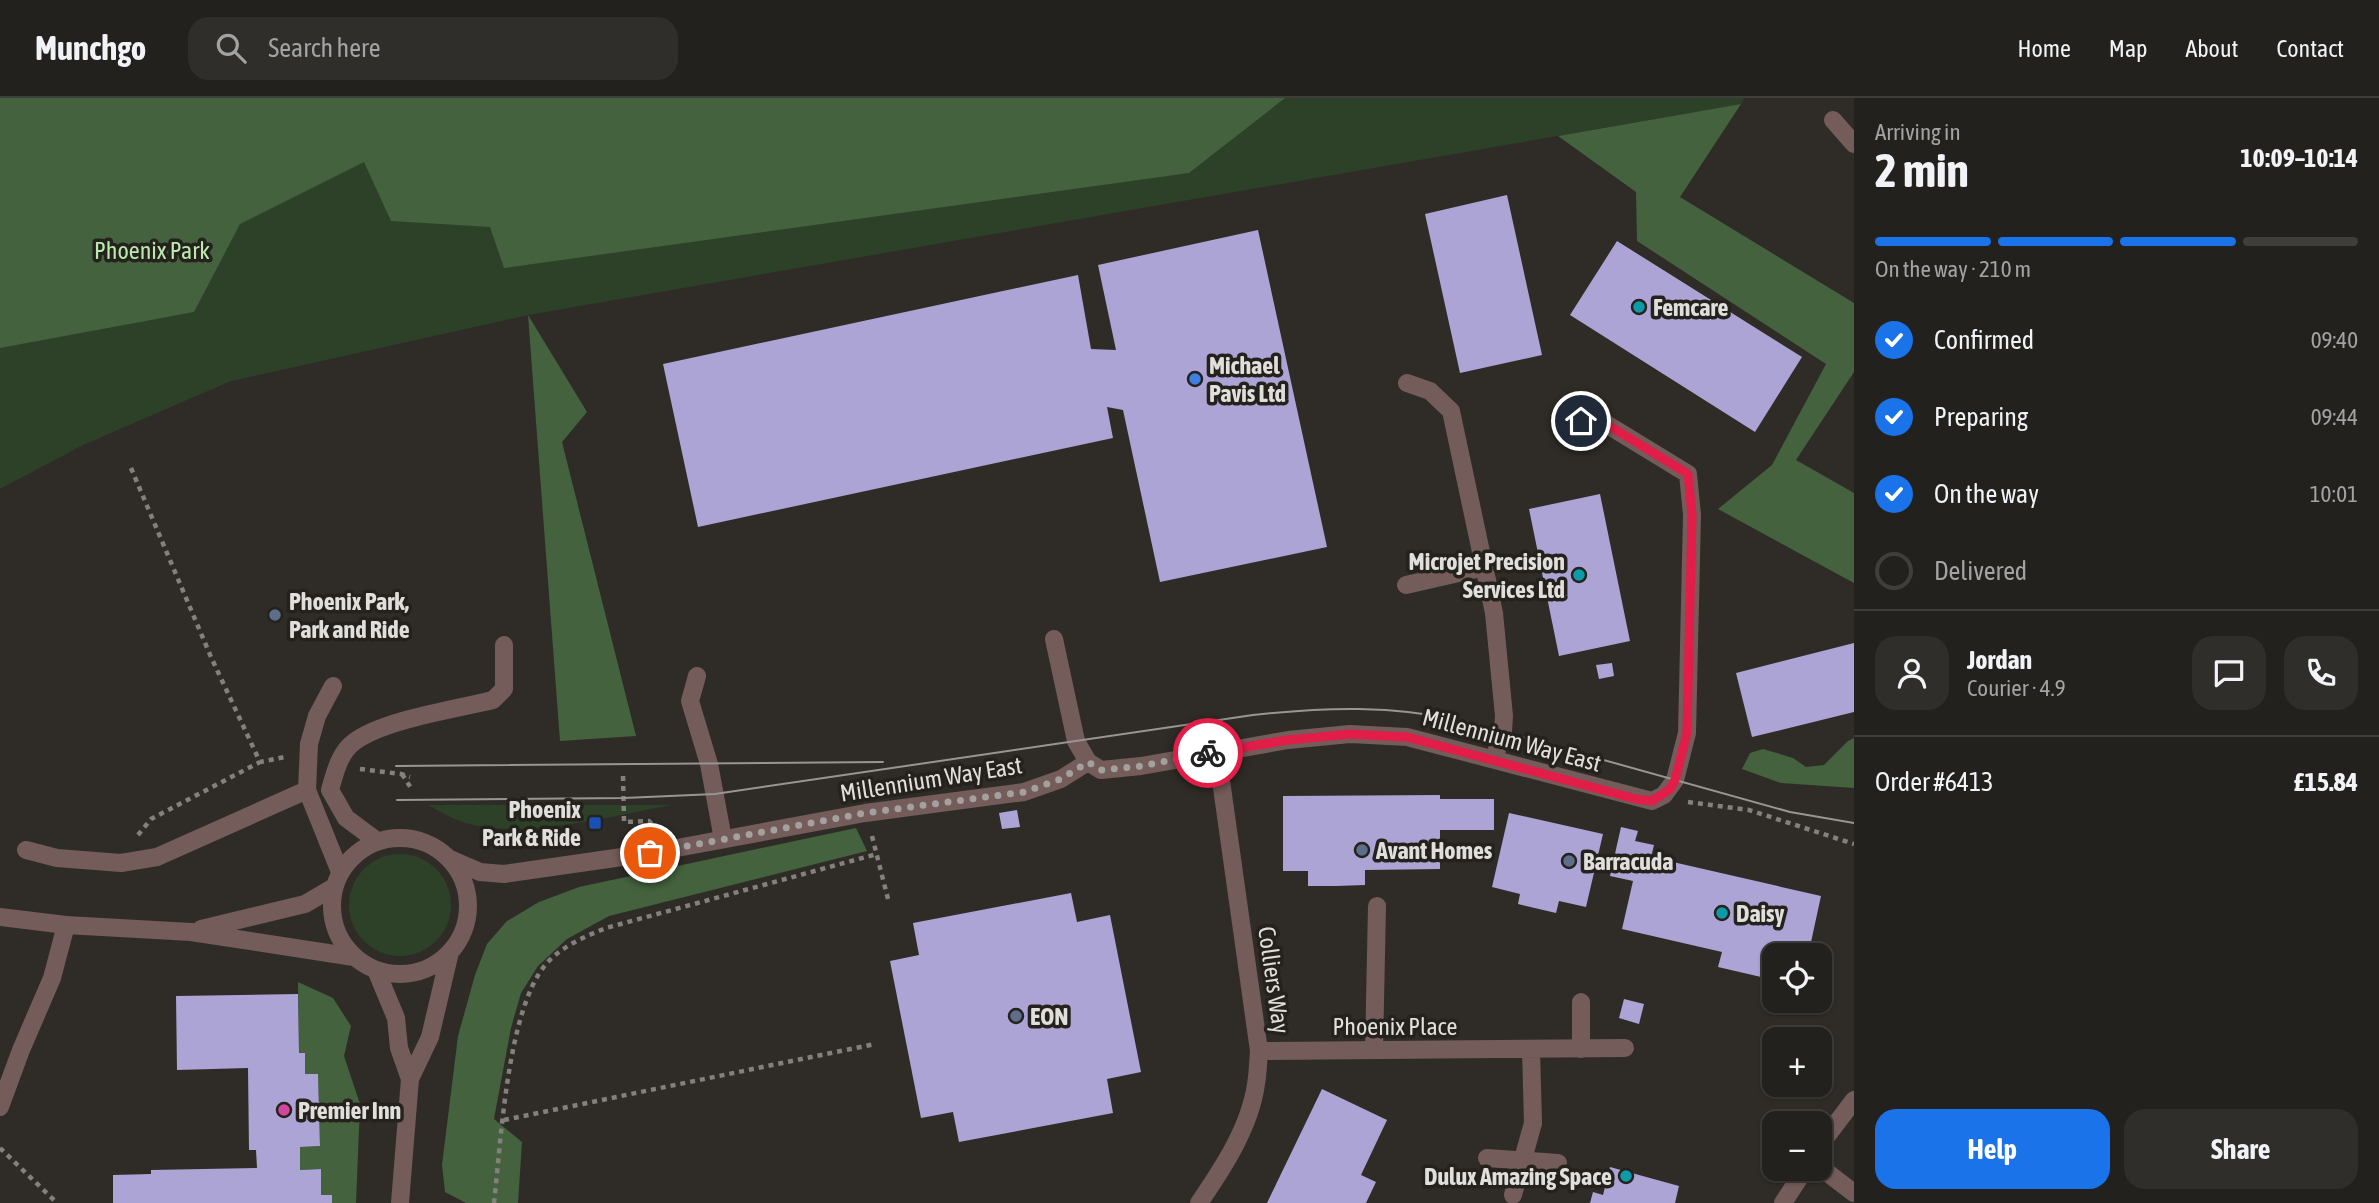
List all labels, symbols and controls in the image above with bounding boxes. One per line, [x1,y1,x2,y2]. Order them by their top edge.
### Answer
search box [188,17,678,80]
text: Munchgo [35,29,146,67]
icon: search [212,29,250,67]
text: Search here [268,33,380,63]
text: Home [2017,35,2071,62]
text: Map [2109,35,2147,62]
text: About [2185,35,2238,62]
text: Contact [2276,35,2344,62]
text: Arriving in [1875,119,1961,145]
text: 10:09–10:14 [2240,143,2358,173]
text: 2 min [1875,144,1969,197]
park label: Phoenix Park [94,237,210,264]
text: On the way · 210 m [1875,256,2031,282]
place label: Femcare [1653,294,1728,321]
marker: Femcare [1631,299,1647,315]
icon: check [1875,321,1913,359]
text: Confirmed [1934,325,2034,355]
text: 09:40 [2311,327,2358,353]
place label: Michael Pavis Ltd [1209,352,1286,407]
marker: Michael Pavis Ltd [1187,371,1203,387]
pin [1551,391,1611,451]
icon: check [1875,398,1913,436]
icon: home [1562,402,1600,440]
text: Preparing [1934,402,2028,432]
text: 09:44 [2311,404,2358,430]
icon: check [1875,475,1913,513]
text: On the way [1934,479,2039,509]
text: 10:01 [2310,481,2358,507]
place label: Microjet Precision Services Ltd [1409,548,1565,603]
text: Delivered [1934,556,2027,586]
marker: Microjet Precision Services Ltd [1571,567,1587,583]
place label: Phoenix Park, Park and Ride [289,588,410,643]
marker: Phoenix Park, Park and Ride [267,607,283,623]
button: person [1875,636,1949,710]
button: chat [2192,636,2266,710]
button: phone [2284,636,2358,710]
text: Jordan [1967,645,2032,675]
text: Courier · 4.9 [1967,675,2066,701]
street label: Millennium Way East [1420,703,1604,777]
courier [1173,718,1243,788]
icon: bike [1189,734,1227,772]
street label: Millennium Way East [838,751,1024,807]
text: Order #6413 [1875,767,1994,797]
text: £15.84 [2294,767,2358,797]
place label: Phoenix Park & Ride [482,796,581,851]
marker: Phoenix Park & Ride [587,815,603,831]
pin [620,823,680,883]
icon: bag [631,834,669,872]
place label: Avant Homes [1375,837,1493,864]
marker: Avant Homes [1354,842,1370,858]
place label: Barracuda [1583,848,1673,875]
marker: Barracuda [1561,853,1577,869]
place label: Daisy [1736,900,1785,927]
marker: Daisy [1714,905,1730,921]
street label: Colliers Way [1253,925,1295,1035]
map controls [1762,943,1832,1181]
button: locate [1762,943,1832,1013]
place label: EON [1030,1003,1068,1030]
marker: EON [1008,1008,1024,1024]
street label: Phoenix Place [1333,1013,1457,1040]
button: + [1762,1027,1832,1097]
place label: Premier Inn [298,1097,401,1124]
marker: Premier Inn [276,1102,292,1118]
button: Help [1875,1109,2110,1189]
button: Share [2124,1109,2358,1189]
button: − [1762,1111,1832,1181]
place label: Dulux Amazing Space [1424,1163,1612,1190]
marker: Dulux Amazing Space [1618,1168,1634,1184]

